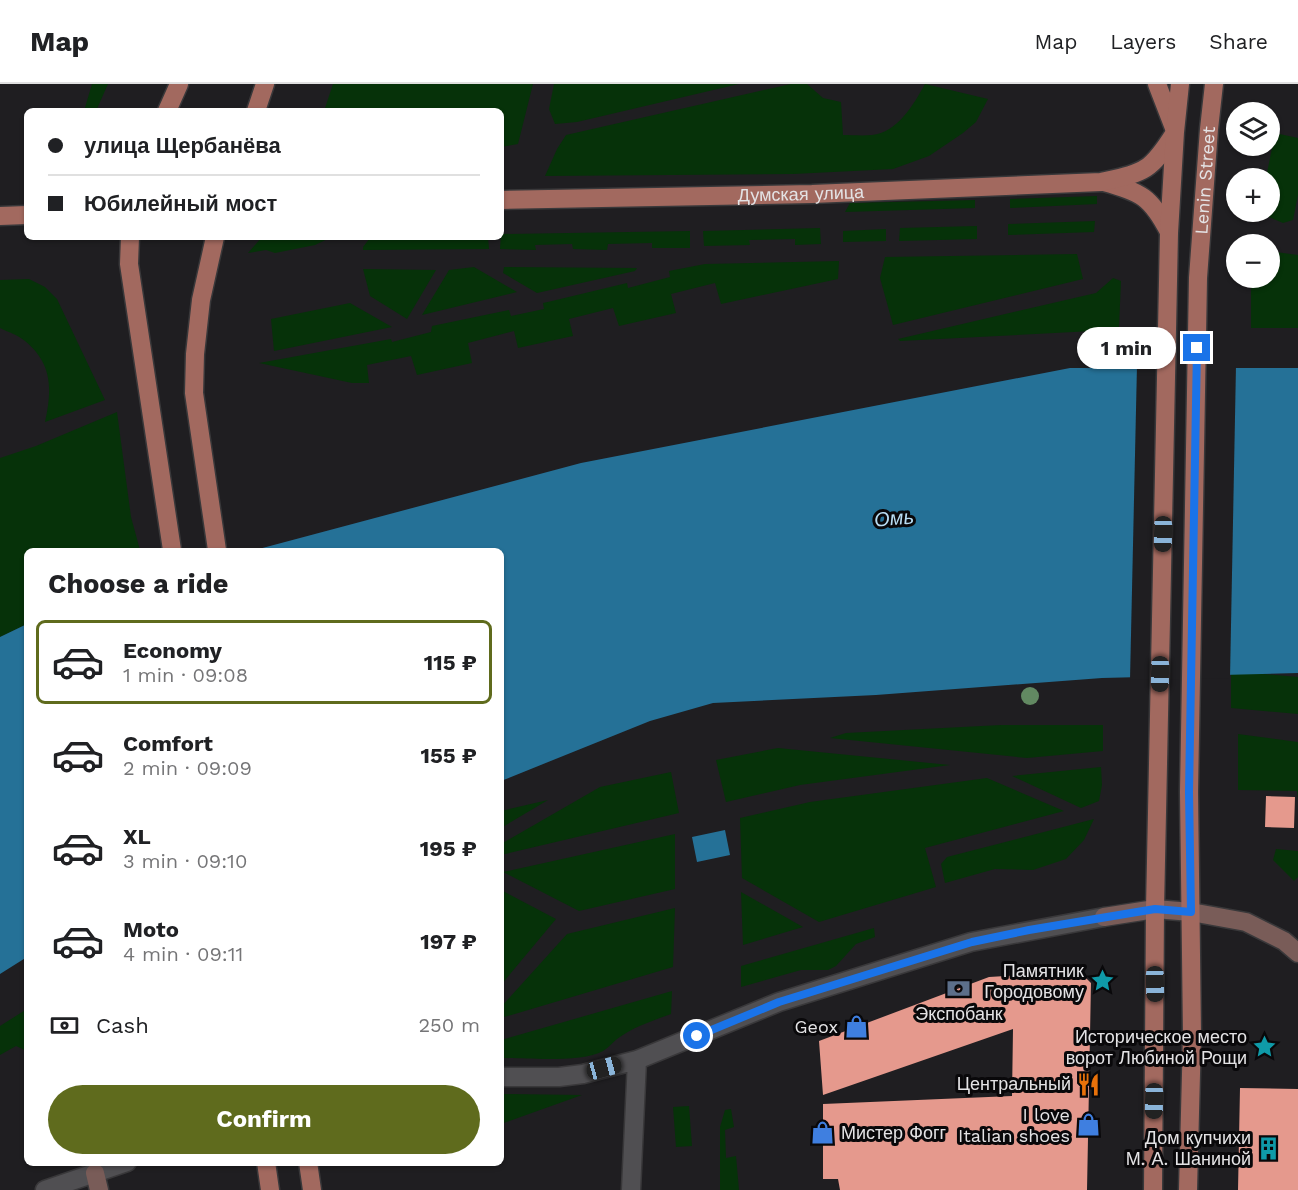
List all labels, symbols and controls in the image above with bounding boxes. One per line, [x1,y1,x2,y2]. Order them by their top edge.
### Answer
text: Map [30,25,89,58]
text: Map [1034,29,1077,54]
text: Layers [1110,29,1176,54]
text: Share [1209,29,1268,54]
map controls [1226,102,1280,288]
button: layers [1226,102,1280,156]
street label: Lenin Street [1190,125,1219,235]
text: улица Щербанёва [84,133,281,158]
button: + [1226,168,1280,222]
street label: Думская улица [738,181,866,205]
text: Юбилейный мост [84,191,277,216]
button: − [1226,234,1280,288]
callout: 1 min [1077,327,1176,369]
route end [1183,334,1210,361]
text: 1 min [1101,336,1152,360]
water label: Омь [873,504,915,532]
car [1154,516,1172,552]
text: Choose a ride [48,568,228,600]
icon: car [51,635,105,689]
text: Economy [123,638,222,663]
text: 115 ₽ [424,650,477,675]
car [1151,656,1169,692]
text: 1 min · 09:08 [123,663,248,687]
icon: car [51,728,105,782]
text: Comfort [123,731,213,756]
text: 155 ₽ [420,743,477,768]
text: 2 min · 09:09 [123,756,252,780]
icon: car [51,821,105,875]
text: XL [123,824,151,849]
text: 195 ₽ [420,836,477,861]
text: 3 min · 09:10 [123,849,247,873]
icon: car [51,914,105,968]
text: Moto [123,917,179,942]
text: 197 ₽ [420,929,477,954]
text: 4 min · 09:11 [123,942,243,966]
place label: Памятник Городовому [984,960,1084,1002]
car [1146,966,1164,1002]
place icon: Памятник Городовому [1089,968,1115,994]
bank icon: Экспобанк [946,975,972,1001]
place label: Экспобанк [915,1003,1003,1024]
icon: cash [48,1009,81,1042]
text: Cash [96,1013,149,1038]
text: 250 m [418,1013,480,1037]
shop icon: Geox [843,1014,869,1040]
place label: Geox [795,1016,838,1037]
route start [683,1022,710,1049]
place label: Историческое место ворот Любиной Рощи [1066,1026,1247,1068]
place icon: Историческое место ворот Любиной Рощи [1252,1034,1278,1060]
car [584,1055,624,1081]
restaurant icon: Центральный [1076,1071,1102,1097]
place label: Центральный [957,1073,1071,1094]
car [1145,1083,1163,1119]
button: Confirm [48,1085,480,1154]
place label: I love Italian shoes [958,1104,1070,1146]
shop icon: I love Italian shoes [1075,1112,1101,1138]
shop icon: Мистер Фогг [810,1120,836,1146]
place label: Мистер Фогг [841,1122,947,1143]
place label: Дом купчихи М. А. Шаниной [1126,1127,1251,1169]
building icon: Дом купчихи М. А. Шаниной [1256,1135,1282,1161]

